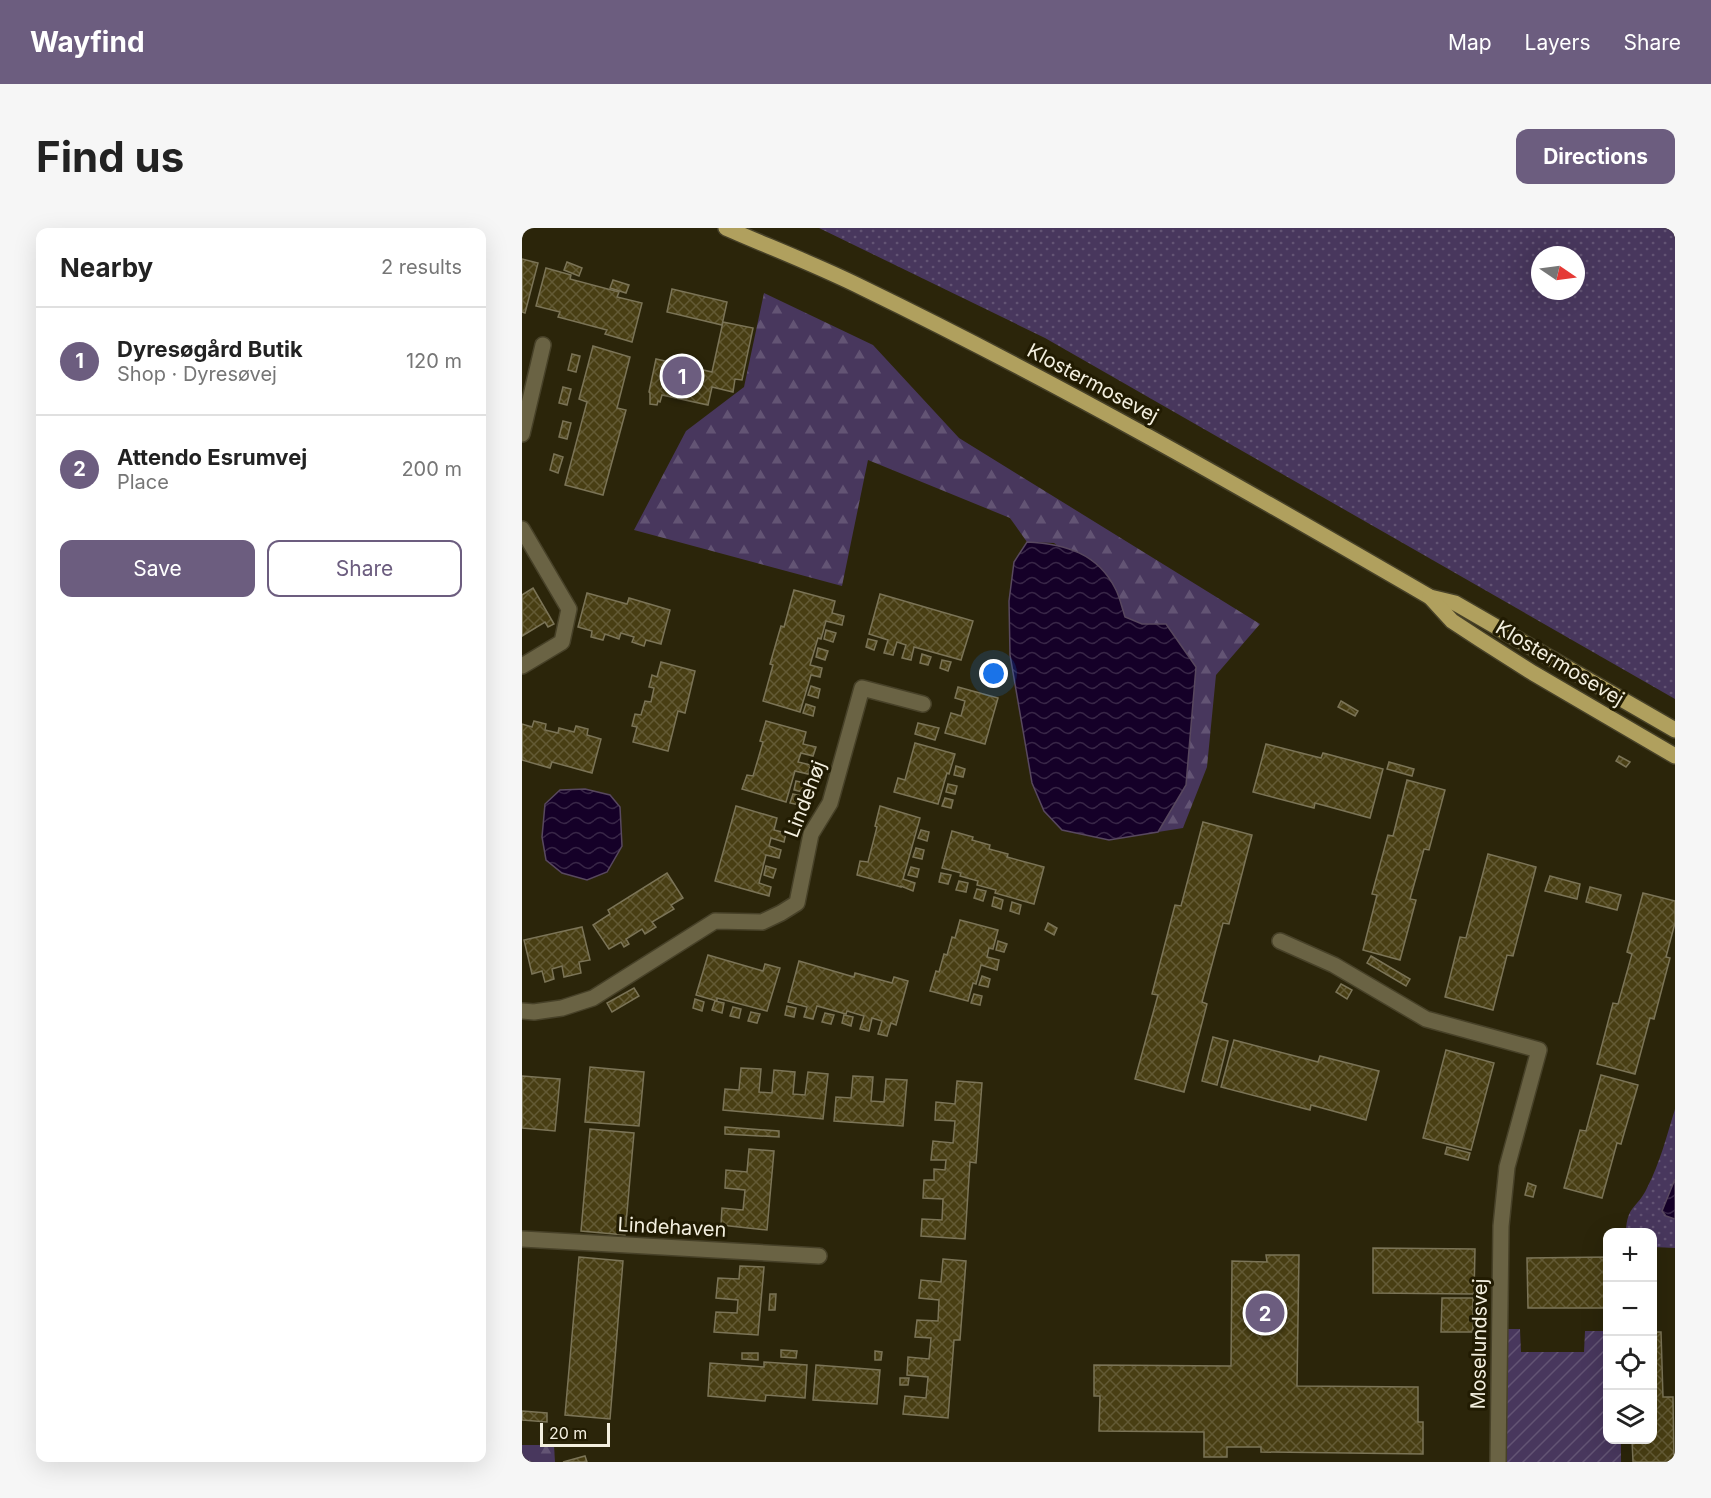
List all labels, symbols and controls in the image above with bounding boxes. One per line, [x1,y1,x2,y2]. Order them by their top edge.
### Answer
text: Wayfind [30,25,145,59]
text: Map [1448,30,1492,55]
text: Layers [1525,30,1591,55]
text: Share [1624,30,1681,55]
button: Directions [1516,129,1675,184]
text: Find us [36,131,184,182]
north arrow [1531,246,1585,300]
text: Nearby [60,252,153,283]
text: 2 results [381,255,462,279]
text: Dyresøgård Butik [117,336,303,362]
street label: Klostermosevej [1023,338,1163,428]
text: 1 [75,349,84,373]
text: 120 m [406,349,462,373]
pin: 1 [662,354,702,398]
text: Shop · Dyresøvej [117,362,277,386]
text: Attendo Esrumvej [117,444,307,470]
text: 2 [73,457,86,481]
text: 200 m [401,457,462,481]
text: Place [117,470,169,494]
button: Save [60,540,255,597]
button: Share [267,540,462,597]
street label: Klostermosevej [1492,615,1628,711]
your location [979,659,1008,688]
street label: Lindehøj [779,757,831,841]
street label: Lindehaven [617,1212,727,1242]
map controls [1603,1228,1657,1444]
button: + [1603,1228,1657,1282]
street label: Moselundsvej [1466,1278,1492,1410]
button: − [1603,1282,1657,1336]
pin: 2 [1246,1290,1284,1336]
button: locate [1603,1336,1657,1390]
button: layers [1603,1390,1657,1444]
scale bar [540,1420,610,1448]
text: 20 m [549,1423,587,1443]

